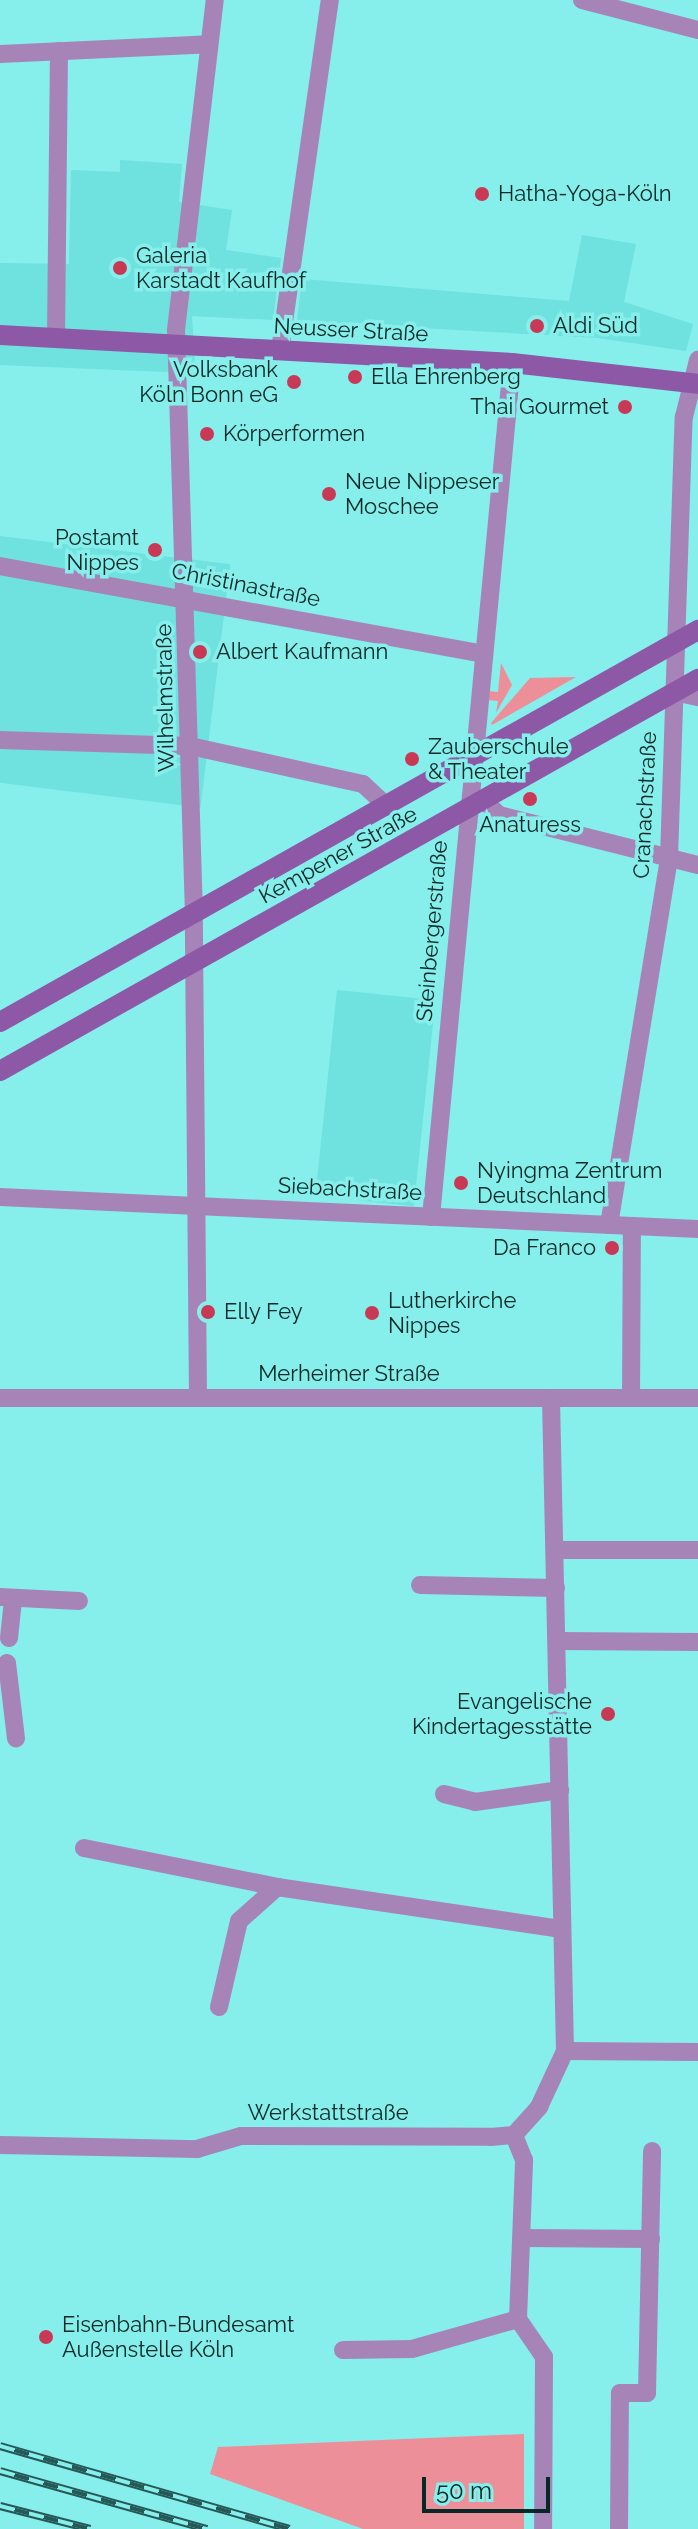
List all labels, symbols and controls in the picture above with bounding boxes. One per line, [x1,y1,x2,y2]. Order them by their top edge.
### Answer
place label: Hatha-Yoga-Köln [498,181,672,207]
marker: Hatha-Yoga-Köln [473,185,491,203]
place label: Galeria Karstadt Kaufhof [136,242,306,294]
marker: Galeria Karstadt Kaufhof [111,259,129,277]
street label: Neusser Straße [273,313,429,347]
place label: Aldi Süd [553,313,638,339]
marker: Aldi Süd [528,317,546,335]
place label: Volksbank Köln Bonn eG [139,356,278,408]
place label: Ella Ehrenberg [371,364,521,390]
marker: Ella Ehrenberg [346,368,364,386]
marker: Volksbank Köln Bonn eG [285,373,303,391]
place label: Thai Gourmet [470,394,609,420]
marker: Thai Gourmet [616,398,634,416]
place label: Körperformen [223,421,365,447]
marker: Körperformen [198,425,216,443]
place label: Neue Nippeser Moschee [345,468,499,520]
marker: Neue Nippeser Moschee [320,485,338,503]
place label: Postamt Nippes [55,524,139,576]
marker: Postamt Nippes [146,541,164,559]
street label: Christinastraße [169,558,323,612]
street label: Wilhelmstraße [151,624,179,772]
place label: Albert Kaufmann [216,639,388,665]
marker: Albert Kaufmann [191,643,209,661]
street label: Cranachstraße [628,731,662,879]
place label: Zauberschule & Theater [428,733,569,784]
marker: Zauberschule & Theater [403,750,421,768]
marker: Anaturess [521,790,539,808]
street label: Kempener Straße [254,800,422,910]
place label: Anaturess [479,812,581,838]
street label: Steinbergerstraße [411,839,453,1023]
place label: Nyingma Zentrum Deutschland [477,1157,662,1208]
street label: Siebachstraße [277,1172,423,1206]
marker: Nyingma Zentrum Deutschland [452,1174,470,1192]
place label: Da Franco [493,1235,596,1261]
marker: Da Franco [603,1239,621,1257]
place label: Lutherkirche Nippes [388,1287,516,1338]
place label: Elly Fey [224,1299,303,1325]
marker: Elly Fey [199,1303,217,1321]
marker: Lutherkirche Nippes [363,1304,381,1322]
street label: Merheimer Straße [258,1361,440,1387]
place label: Evangelische Kindertagesstätte [412,1688,592,1740]
marker: Evangelische Kindertagesstätte [599,1705,617,1723]
street label: Werkstattstraße [247,2100,409,2126]
place label: Eisenbahn-Bundesamt Außenstelle Köln [62,2311,294,2362]
marker: Eisenbahn-Bundesamt Außenstelle Köln [37,2328,55,2346]
scale bar [426,2461,554,2511]
text: 50 m [436,2476,492,2505]

